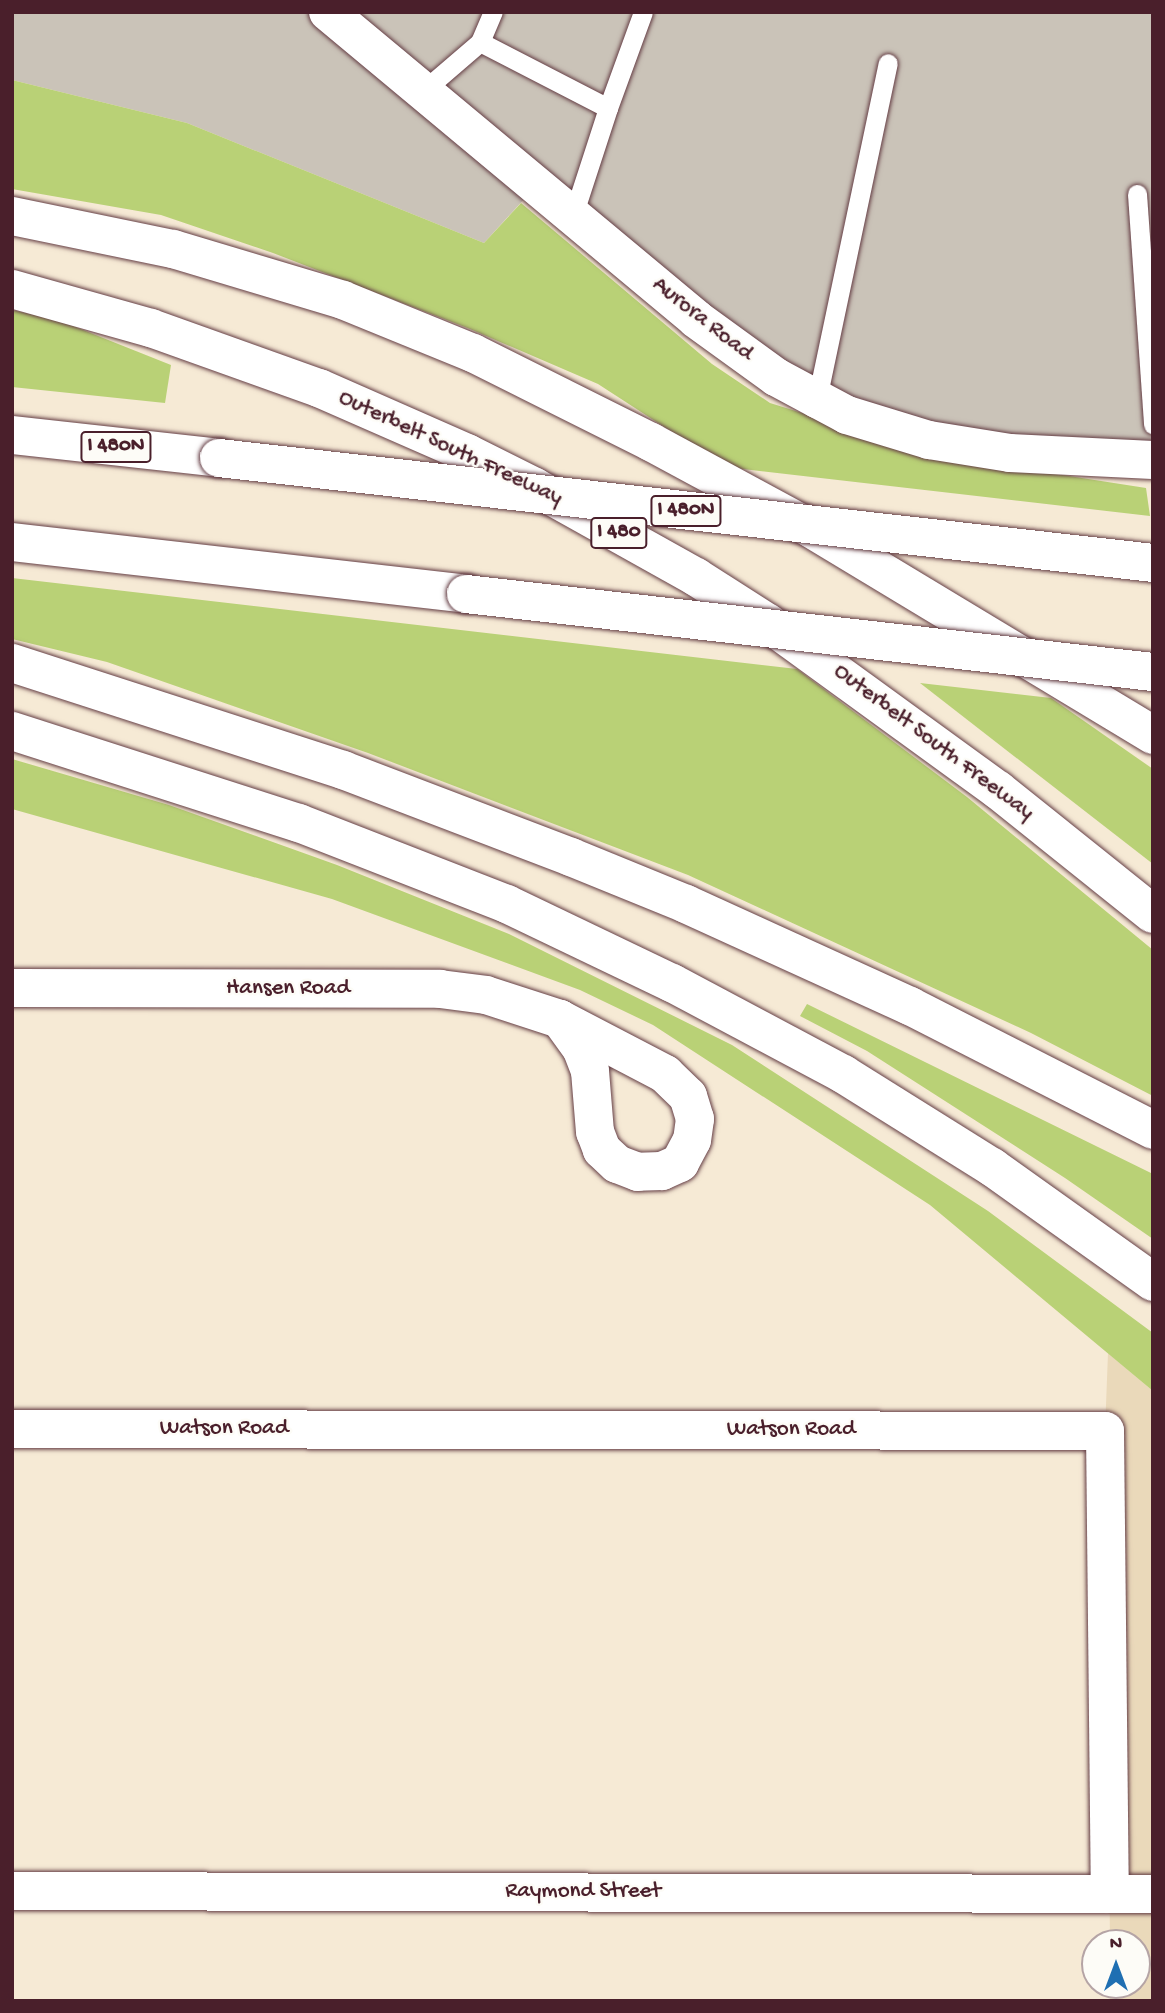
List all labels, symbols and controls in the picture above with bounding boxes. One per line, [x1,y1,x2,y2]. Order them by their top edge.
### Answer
street label: Aurora Road [646,272,758,368]
street label: Outerbelt South Freeway [334,385,566,513]
road number: I 480N [79,430,153,464]
road number: I 480N [649,494,723,528]
road number: I 480 [589,516,649,550]
street label: Outerbelt South Freeway [827,659,1039,827]
street label: Hansen Road [226,975,350,1003]
street label: Watson Road [160,1415,288,1443]
street label: Watson Road [727,1416,855,1444]
street label: Raymond Street [505,1878,661,1906]
north arrow [1081,1929,1151,1999]
text: N [1110,1933,1122,1956]

